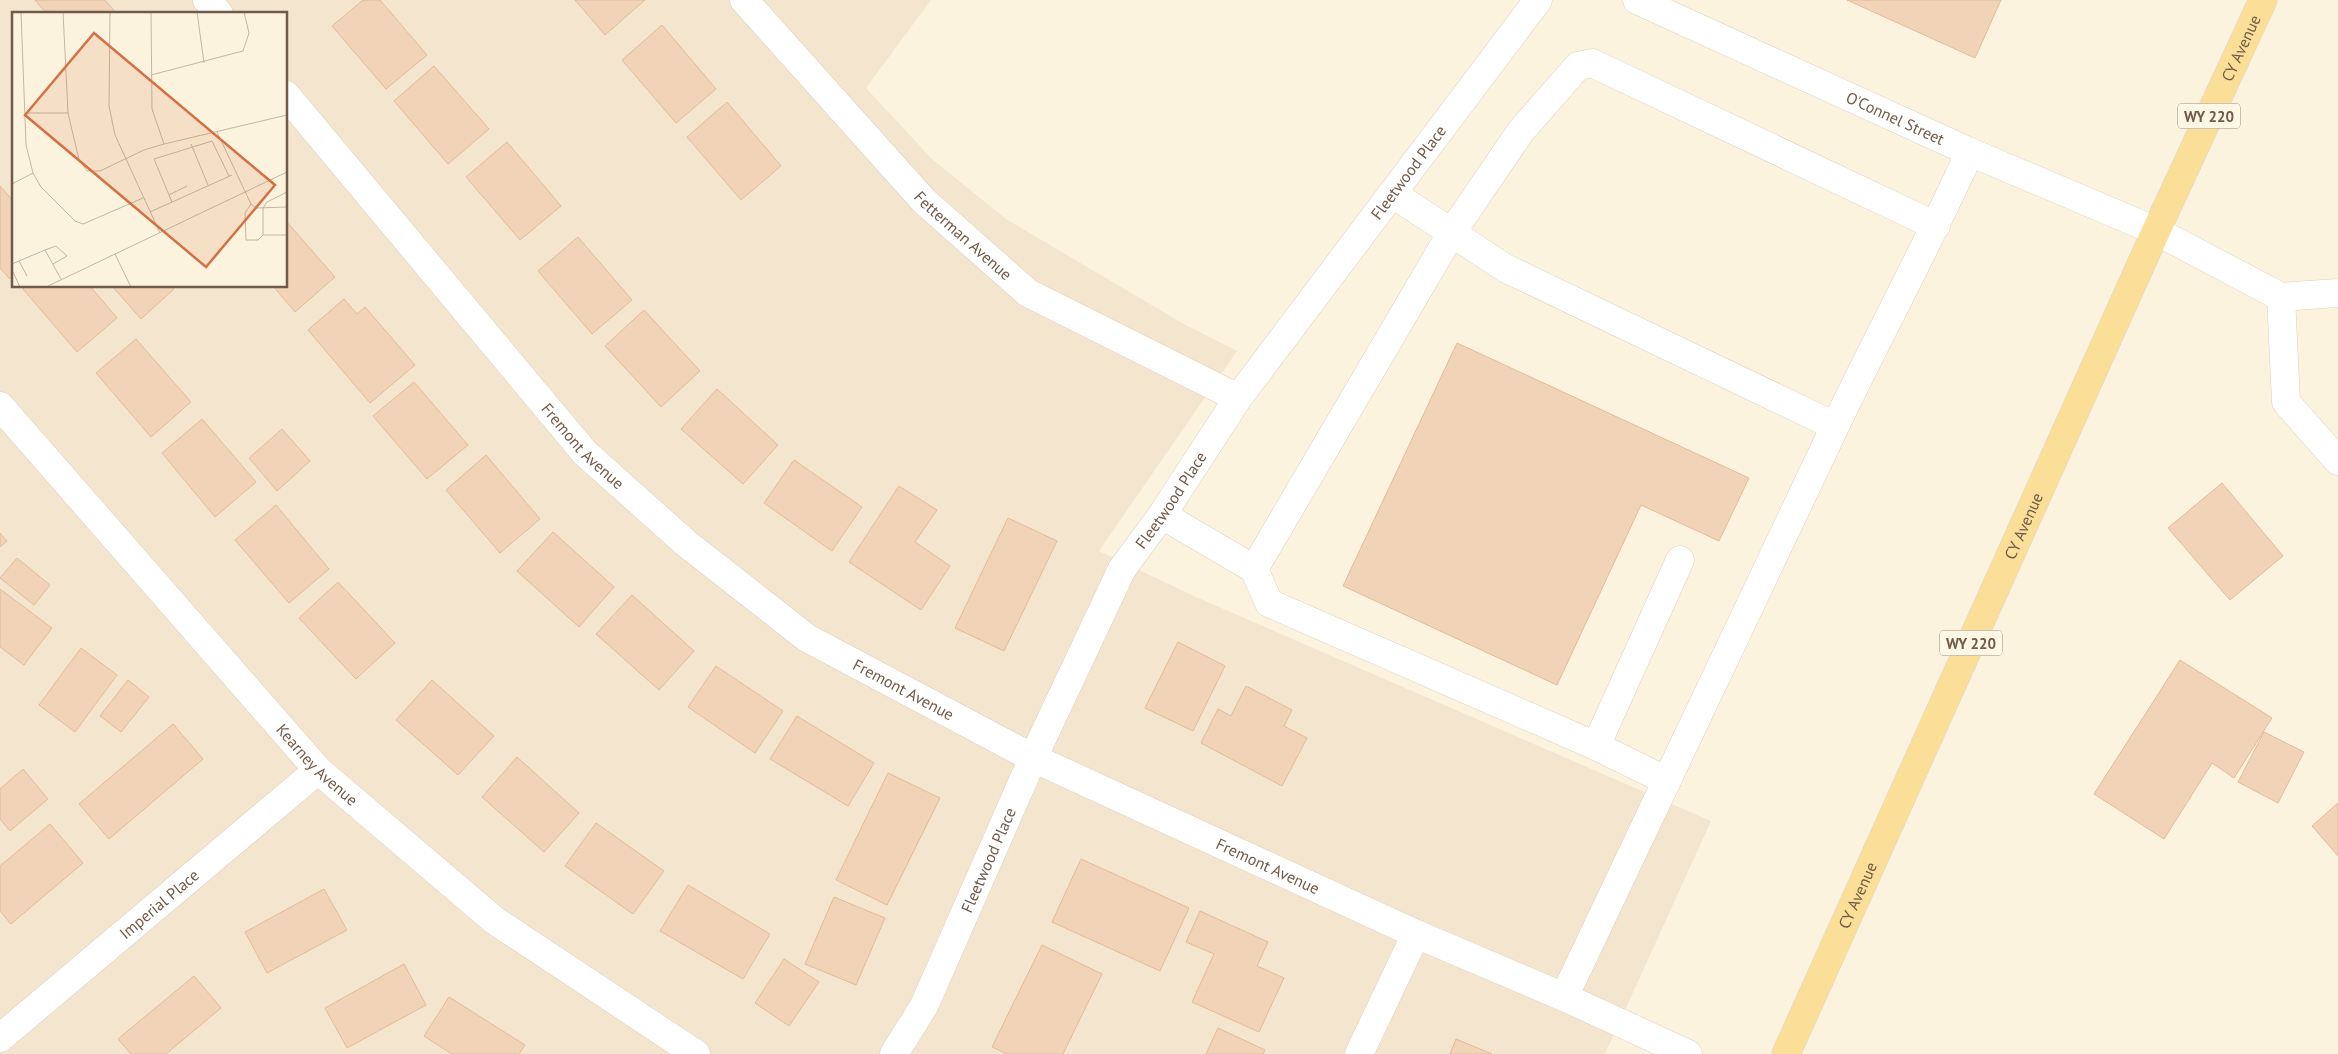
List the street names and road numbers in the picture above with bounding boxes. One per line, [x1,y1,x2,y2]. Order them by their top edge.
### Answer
street label: CY Avenue [2217,12,2265,84]
street label: O'Connel Street [1843,87,1948,149]
road number: WY 220 [2178,104,2240,128]
street label: Fleetwood Place [1366,121,1450,223]
street label: Fetterman Avenue [910,187,1016,284]
street label: Fremont Avenue [537,399,628,493]
street label: Fleetwood Place [1131,448,1211,552]
street label: CY Avenue [2000,489,2047,562]
road number: WY 220 [1940,630,2002,656]
street label: Fremont Avenue [850,654,958,724]
street label: Kearney Avenue [272,720,362,810]
street label: Fleetwood Place [956,804,1020,916]
street label: Fremont Avenue [1213,834,1323,898]
street label: CY Avenue [1834,859,1881,932]
street label: Imperial Place [115,865,203,943]

